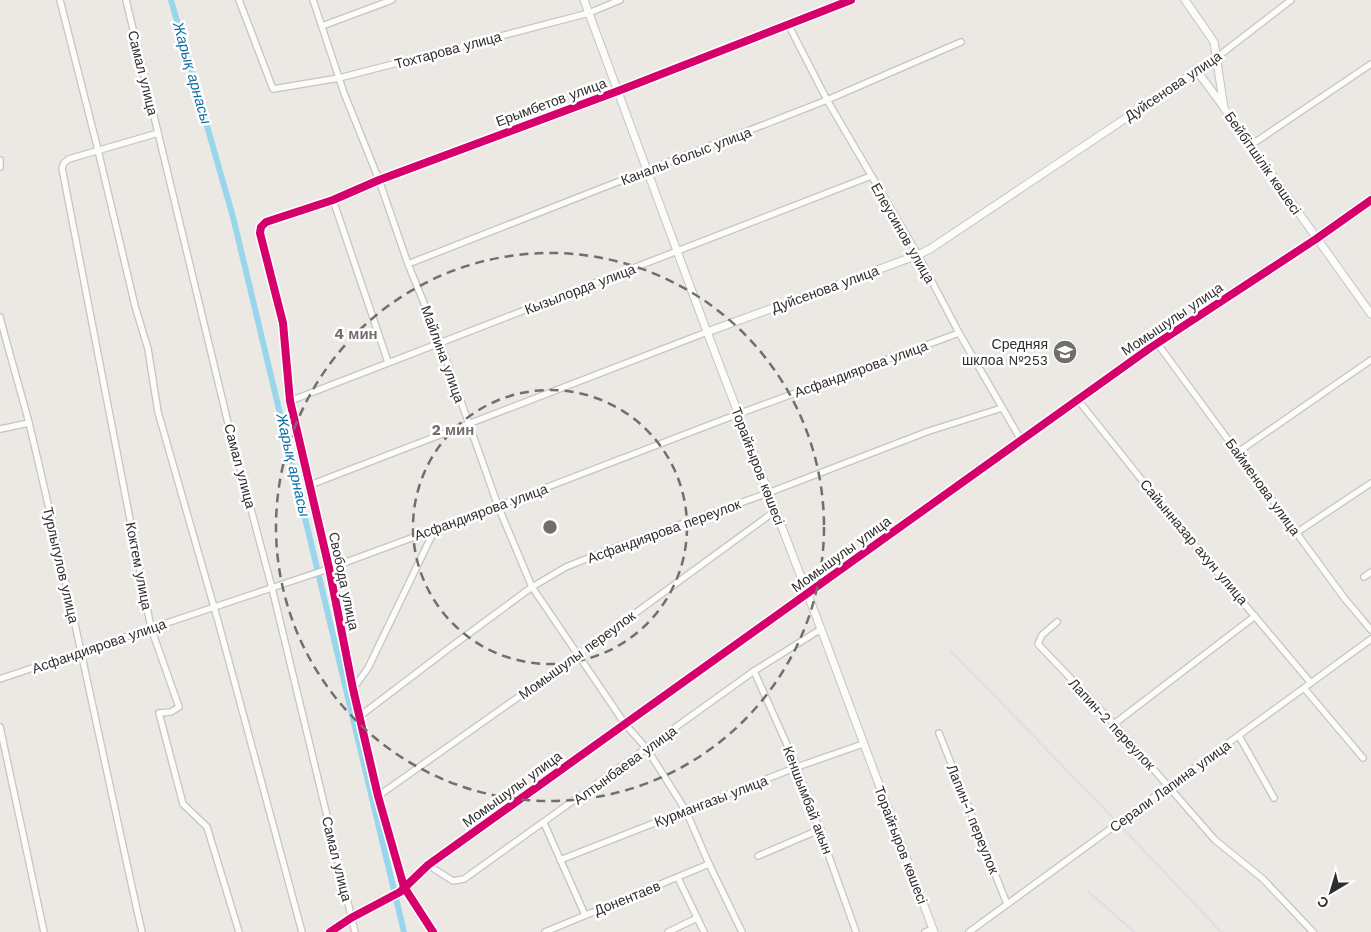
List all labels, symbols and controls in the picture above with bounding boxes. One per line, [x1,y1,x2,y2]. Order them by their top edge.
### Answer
water label: Жарық арнасы [169,19,215,126]
street label: Тохтарова улица [393,28,503,72]
street label: Самал улица [125,29,161,117]
street label: Дуйсенова улица [1122,48,1225,124]
street label: Ерымбетов улица [493,74,609,129]
street label: Бейбітшілік көшесі [1221,108,1305,218]
street label: Каналы болыс улица [618,124,754,188]
street label: Елеусинов улица [868,180,938,286]
street label: Кызылорда улица [522,260,638,318]
street label: Дуйсенова улица [769,262,881,316]
street label: Момышулы улица [1118,279,1226,359]
street label: Майлина улица [418,303,468,405]
text: 4 мин [334,325,378,343]
place label: Средняя шклоа №253 [962,336,1048,368]
street label: Асфандиярова улица [792,337,930,401]
school or university icon: Средняя шклоа №253 [1052,339,1078,365]
street label: Торайғыров көшесі [728,405,788,527]
water label: Жарық арнасы [272,411,314,518]
text: 2 мин [432,421,474,439]
street label: Самал улица [221,422,259,510]
street label: Байменова улица [1222,435,1304,539]
street label: Сайынназар ахун улица [1137,476,1251,608]
street label: Асфандиярова улица [412,480,550,544]
street label: Асфандиярова переулок [585,495,744,566]
street label: Турлыгулов улица [40,505,82,625]
street label: Момышулы улица [788,513,894,595]
centre of rings [541,518,559,536]
street label: Коктем улица [123,521,155,611]
street label: Свобода улица [326,530,362,632]
street label: Момышулы переулок [516,607,639,703]
street label: Асфандиярова улица [30,615,168,676]
street label: Лапин-2 переулок [1065,675,1159,774]
street label: Алтынбаева улица [570,722,680,808]
street label: Серали Лапина улица [1106,737,1234,835]
street label: Кеншымбай акын [780,744,836,856]
street label: Момышулы улица [459,748,565,830]
street label: Лапин-1 переулок [944,762,1003,877]
street label: Курмангазы улица [652,772,770,830]
street label: Торайғыров көшесі [871,784,931,906]
street label: Самал улица [319,815,355,903]
north arrow [1306,867,1356,917]
street label: Донентаев [592,877,662,919]
text: С [1314,893,1332,912]

